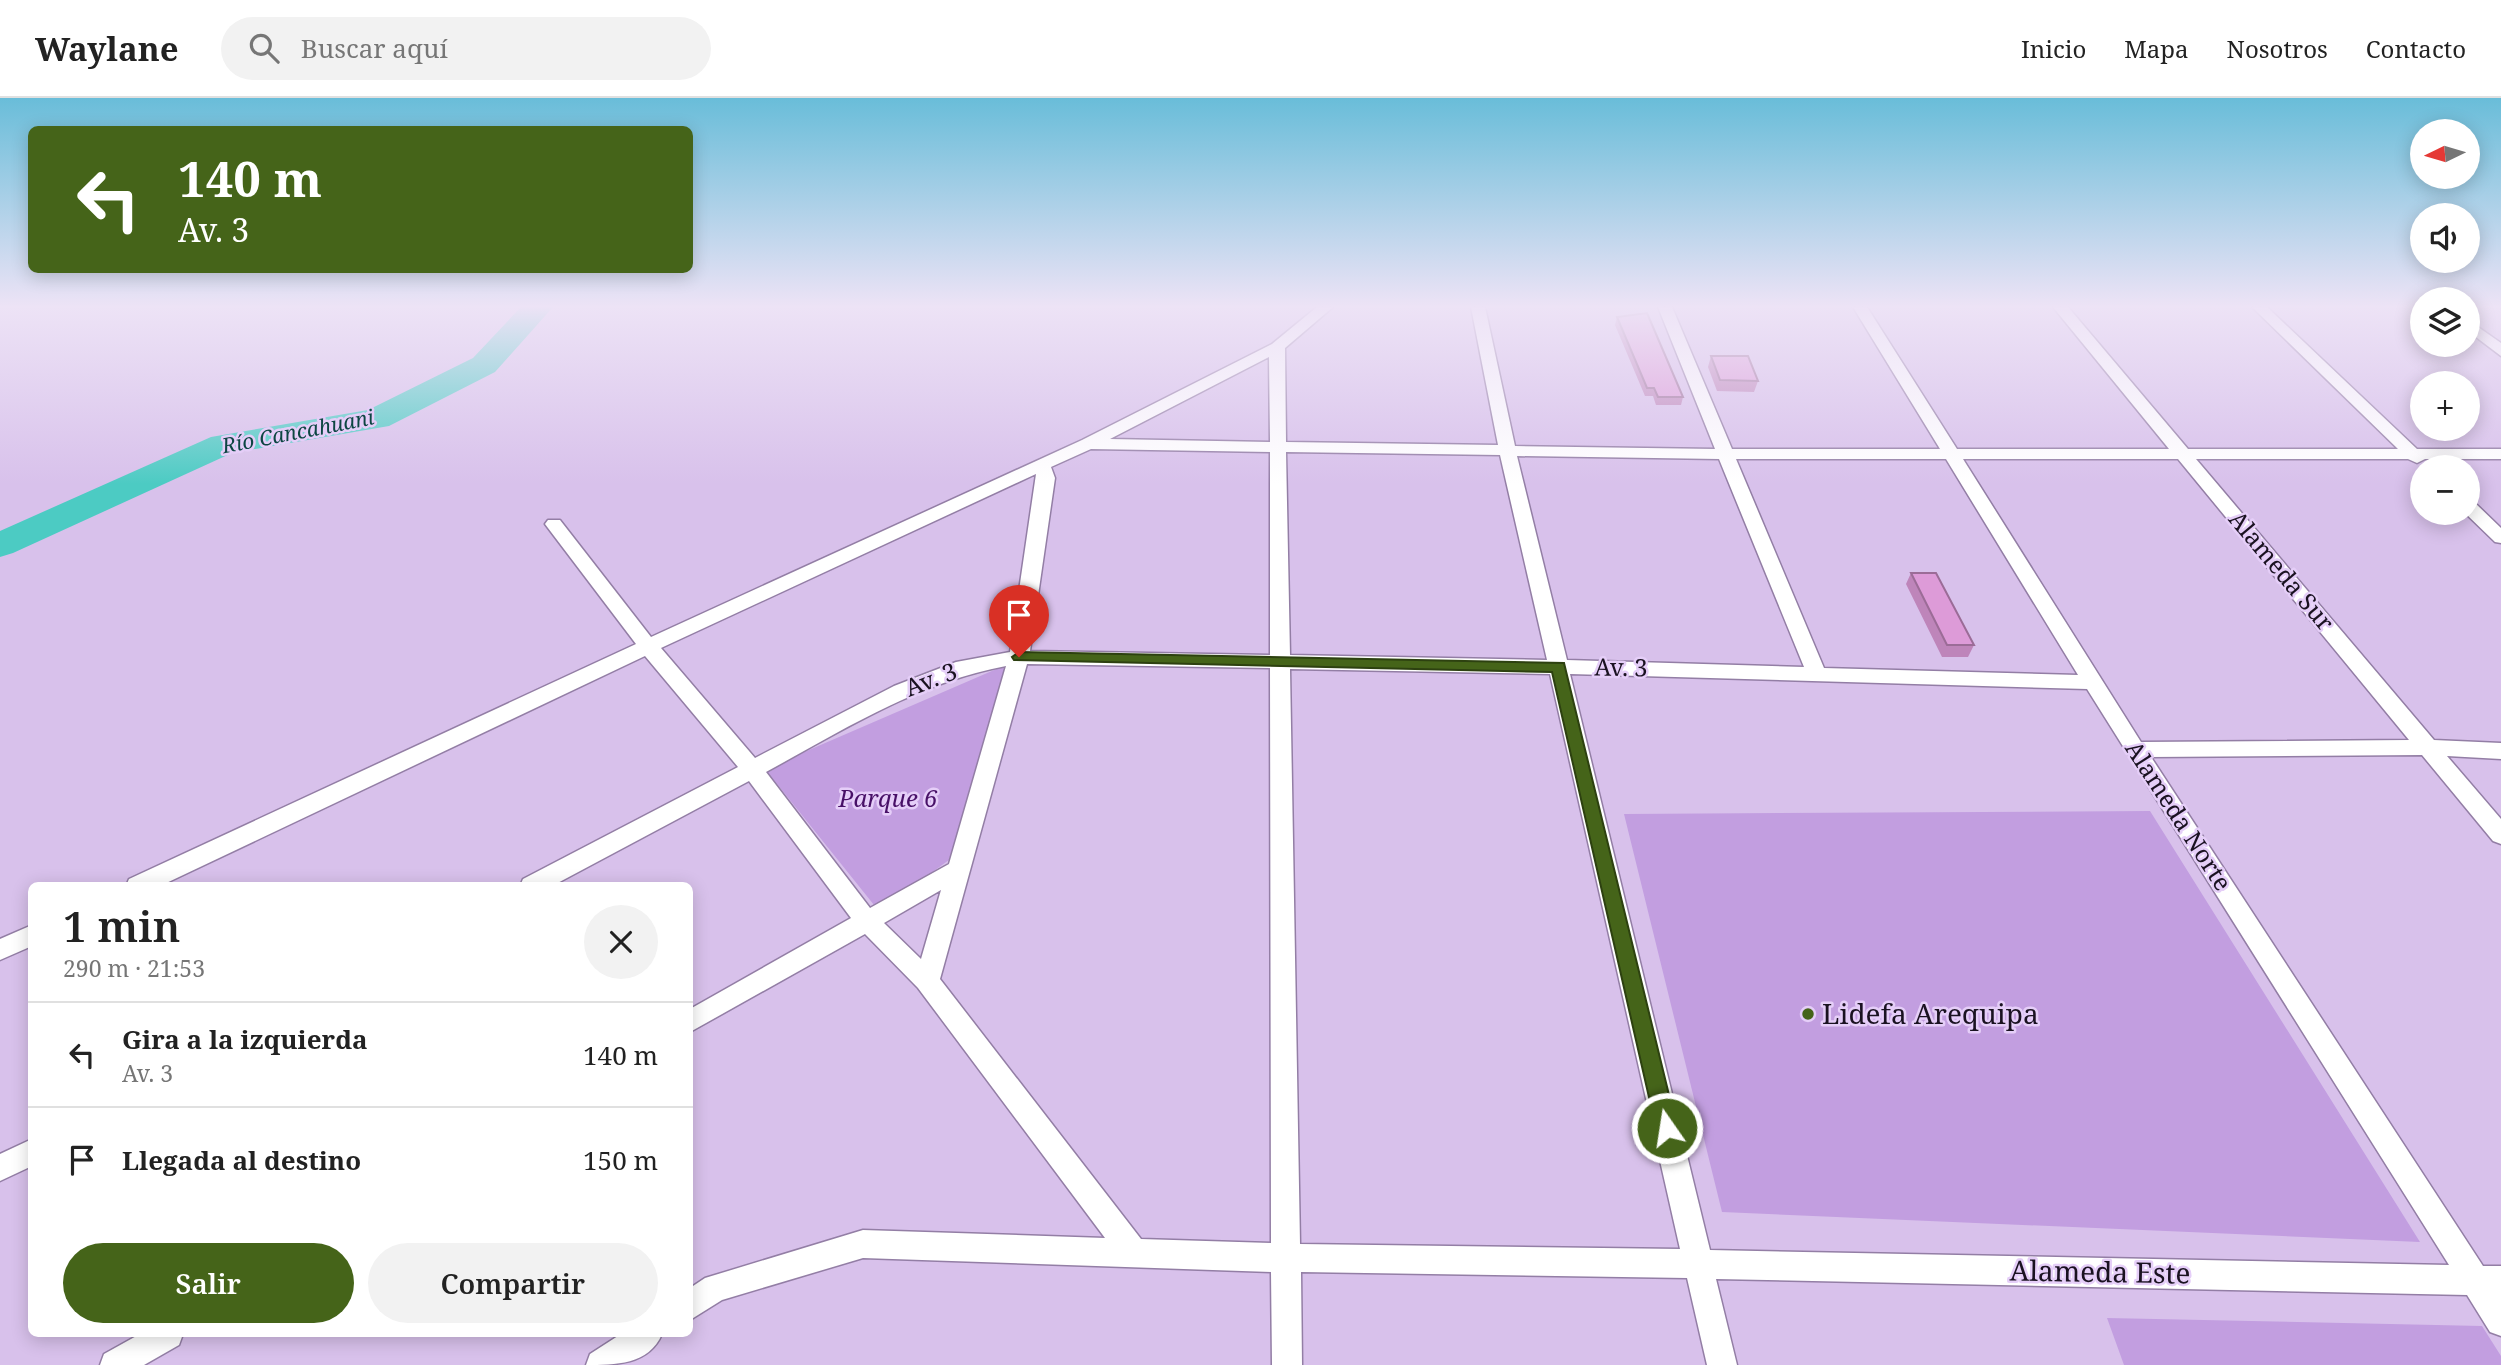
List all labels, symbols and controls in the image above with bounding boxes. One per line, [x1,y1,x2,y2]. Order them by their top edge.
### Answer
search box [221,17,711,80]
text: Waylane [35,26,179,71]
icon: search [245,29,283,67]
text: Buscar aquí [301,30,448,66]
text: Inicio [2021,32,2086,65]
text: Mapa [2124,32,2189,65]
text: Nosotros [2227,32,2328,65]
text: Contacto [2366,32,2466,65]
north arrow [2410,119,2480,189]
map controls [2410,119,2480,525]
text: 140 m [178,145,322,211]
icon: left [63,154,154,245]
button: sound [2410,203,2480,273]
text: Av. 3 [178,208,249,251]
button: layers [2410,287,2480,357]
button: + [2410,371,2480,441]
water label: Río Cancahuani [218,402,377,460]
button: − [2410,455,2480,525]
street label: Alameda Sur [2222,503,2342,637]
pin [989,585,1049,657]
icon: arrive [1000,596,1038,634]
street label: Av. 3 [1594,650,1648,683]
street label: Av. 3 [900,654,961,704]
street label: Alameda Norte [2118,734,2240,897]
park label: Parque 6 [838,781,938,814]
text: 1 min [63,897,180,954]
button: close [584,905,658,979]
text: 290 m · 21:53 [63,952,205,984]
place label: Lidefa Arequipa [1822,994,2039,1032]
marker: Lidefa Arequipa [1800,1006,1816,1022]
text: Gira a la izquierda [122,1021,368,1057]
icon: left [63,1036,101,1074]
text: 140 m [583,1037,658,1073]
text: Av. 3 [122,1057,173,1089]
position arrow [1630,1091,1704,1165]
icon: arrive [63,1141,101,1179]
text: Llegada al destino [122,1142,361,1178]
text: 150 m [583,1142,658,1178]
button: Salir [63,1243,354,1323]
button: Compartir [368,1243,658,1323]
street label: Alameda Este [2009,1250,2191,1292]

